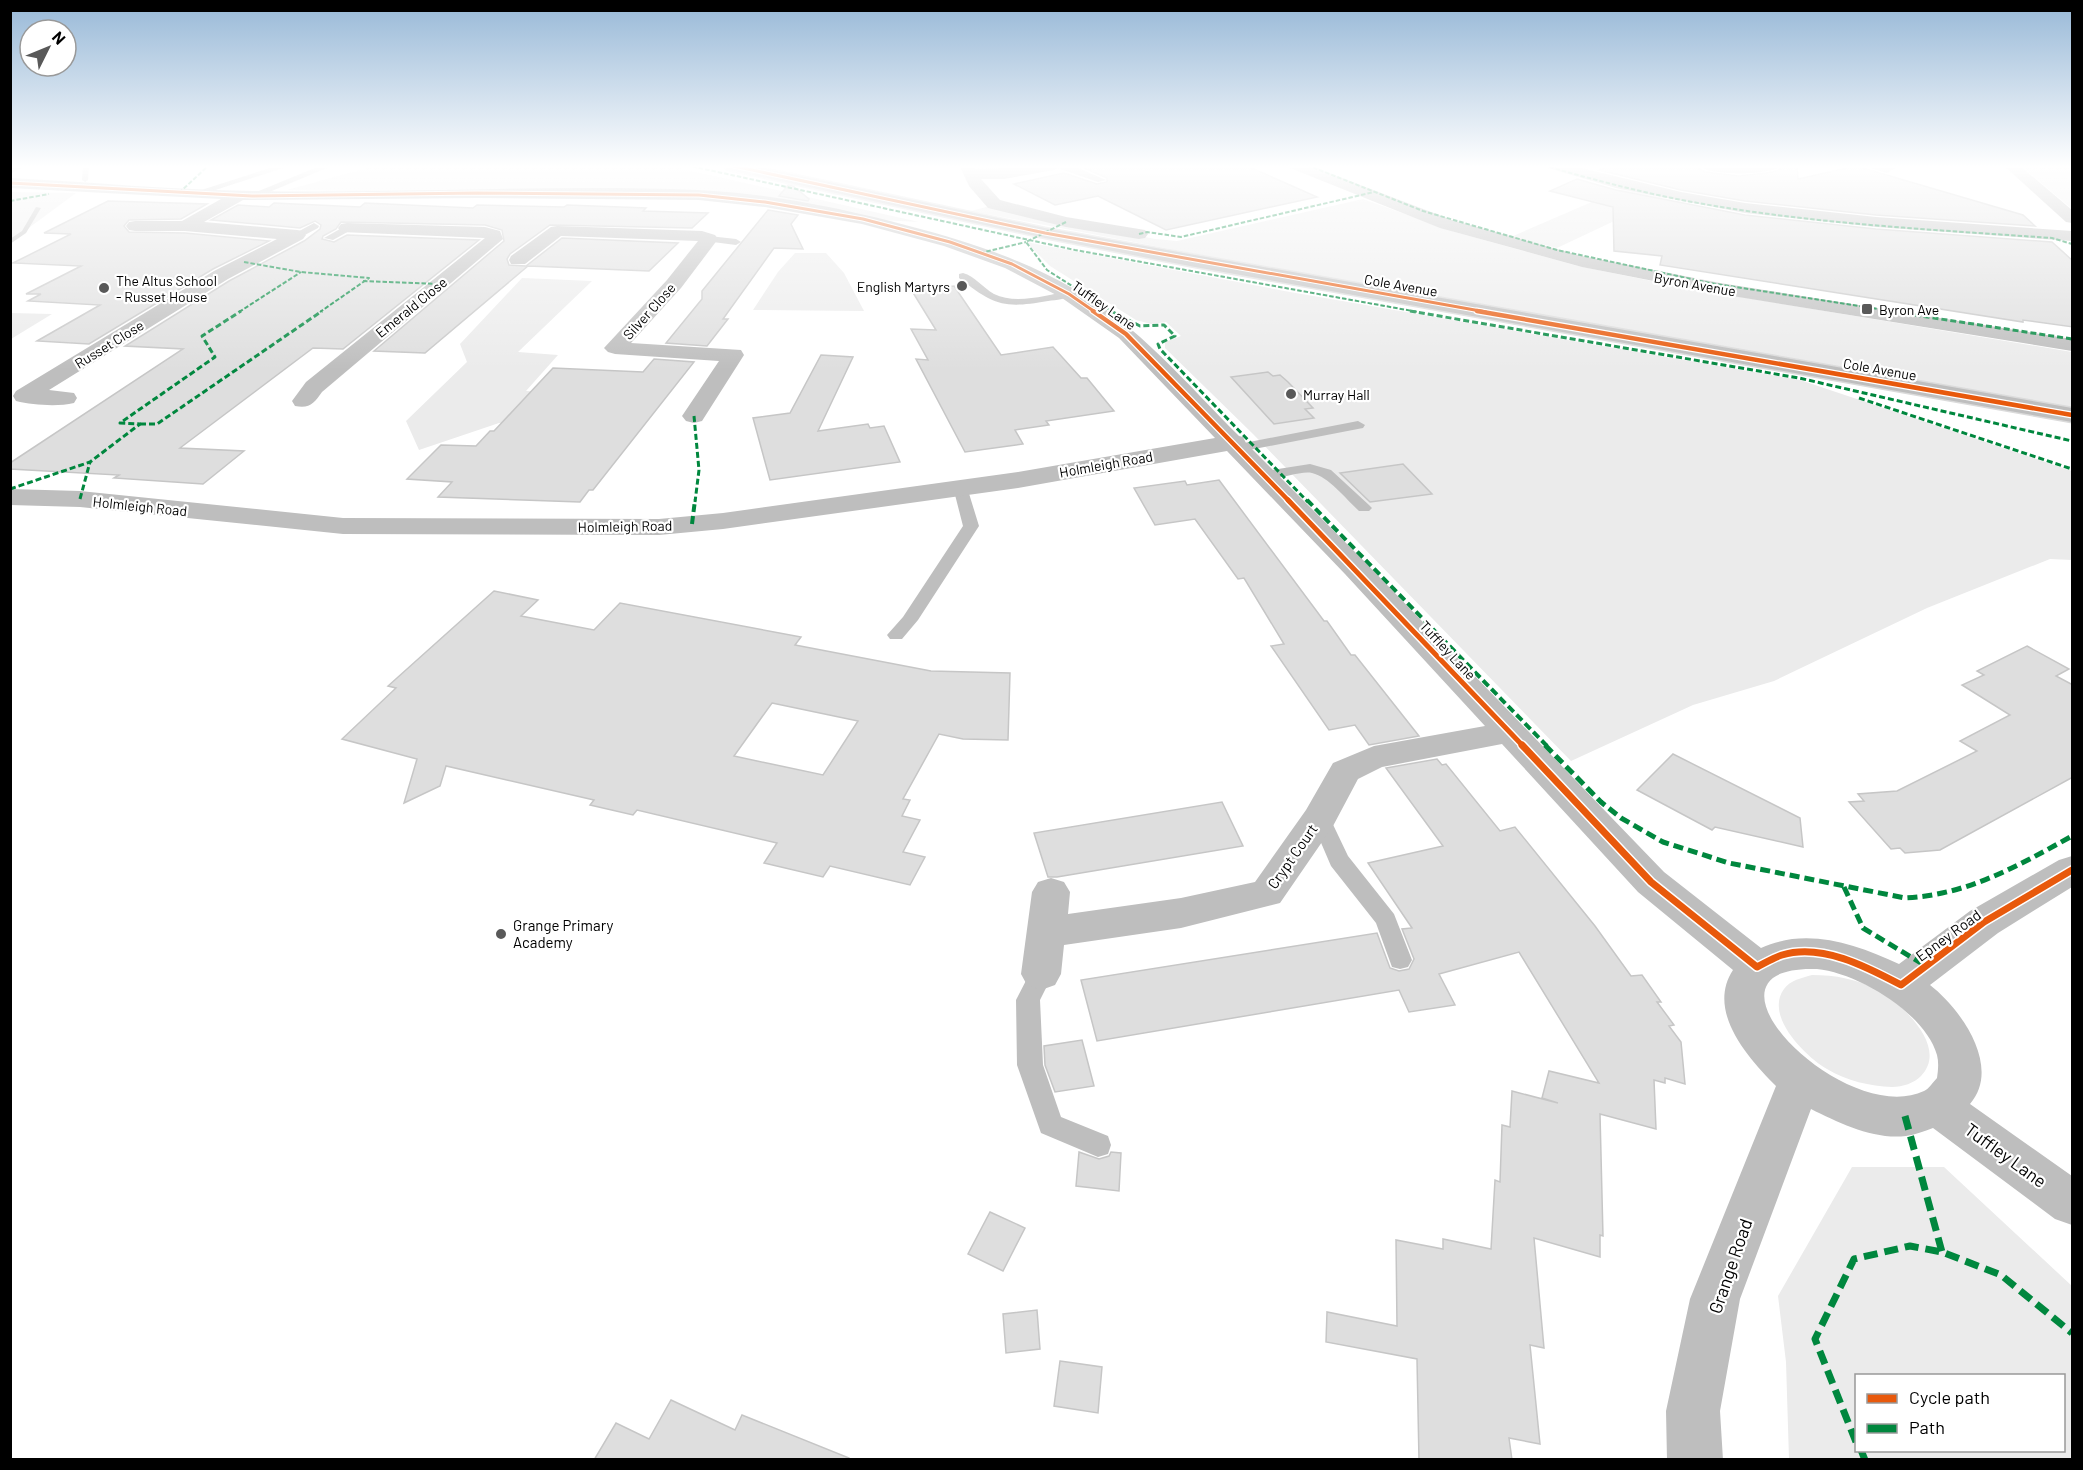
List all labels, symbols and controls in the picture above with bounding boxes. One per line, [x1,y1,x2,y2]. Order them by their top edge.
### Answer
north arrow [18,18,78,78]
text: N [49,27,70,48]
street label: Byron Avenue [1653,268,1737,300]
street label: Cole Avenue [1363,270,1439,300]
place label: The Altus School - Russet House [116,272,217,305]
street label: Emerald Close [372,273,450,341]
street label: Tuffley Lane [1069,277,1139,333]
place label: English Martyrs [857,278,950,295]
street label: Silver Close [619,279,679,343]
marker: English Martyrs [955,279,969,293]
marker: The Altus School - Russet House [97,281,111,295]
place label: Byron Ave [1879,301,1939,318]
marker: Byron Ave [1860,302,1874,316]
street label: Russet Close [71,316,147,372]
street label: Cole Avenue [1842,354,1918,384]
place label: Murray Hall [1303,386,1370,403]
marker: Murray Hall [1284,387,1298,401]
street label: Holmleigh Road [1058,447,1154,481]
street label: Holmleigh Road [92,493,188,519]
street label: Holmleigh Road [578,517,672,535]
street label: Tuffley Lane [1416,617,1480,683]
street label: Crypt Court [1263,820,1321,892]
street label: Epney Road [1912,905,1984,965]
place label: Grange Primary Academy [513,916,614,951]
marker: Grange Primary Academy [494,927,508,941]
street label: Tuffley Lane [1961,1118,2051,1192]
street label: Grange Road [1703,1216,1757,1316]
legend [1855,1374,2065,1452]
text: Cycle path [1909,1386,1990,1408]
text: Path [1909,1416,1945,1438]

